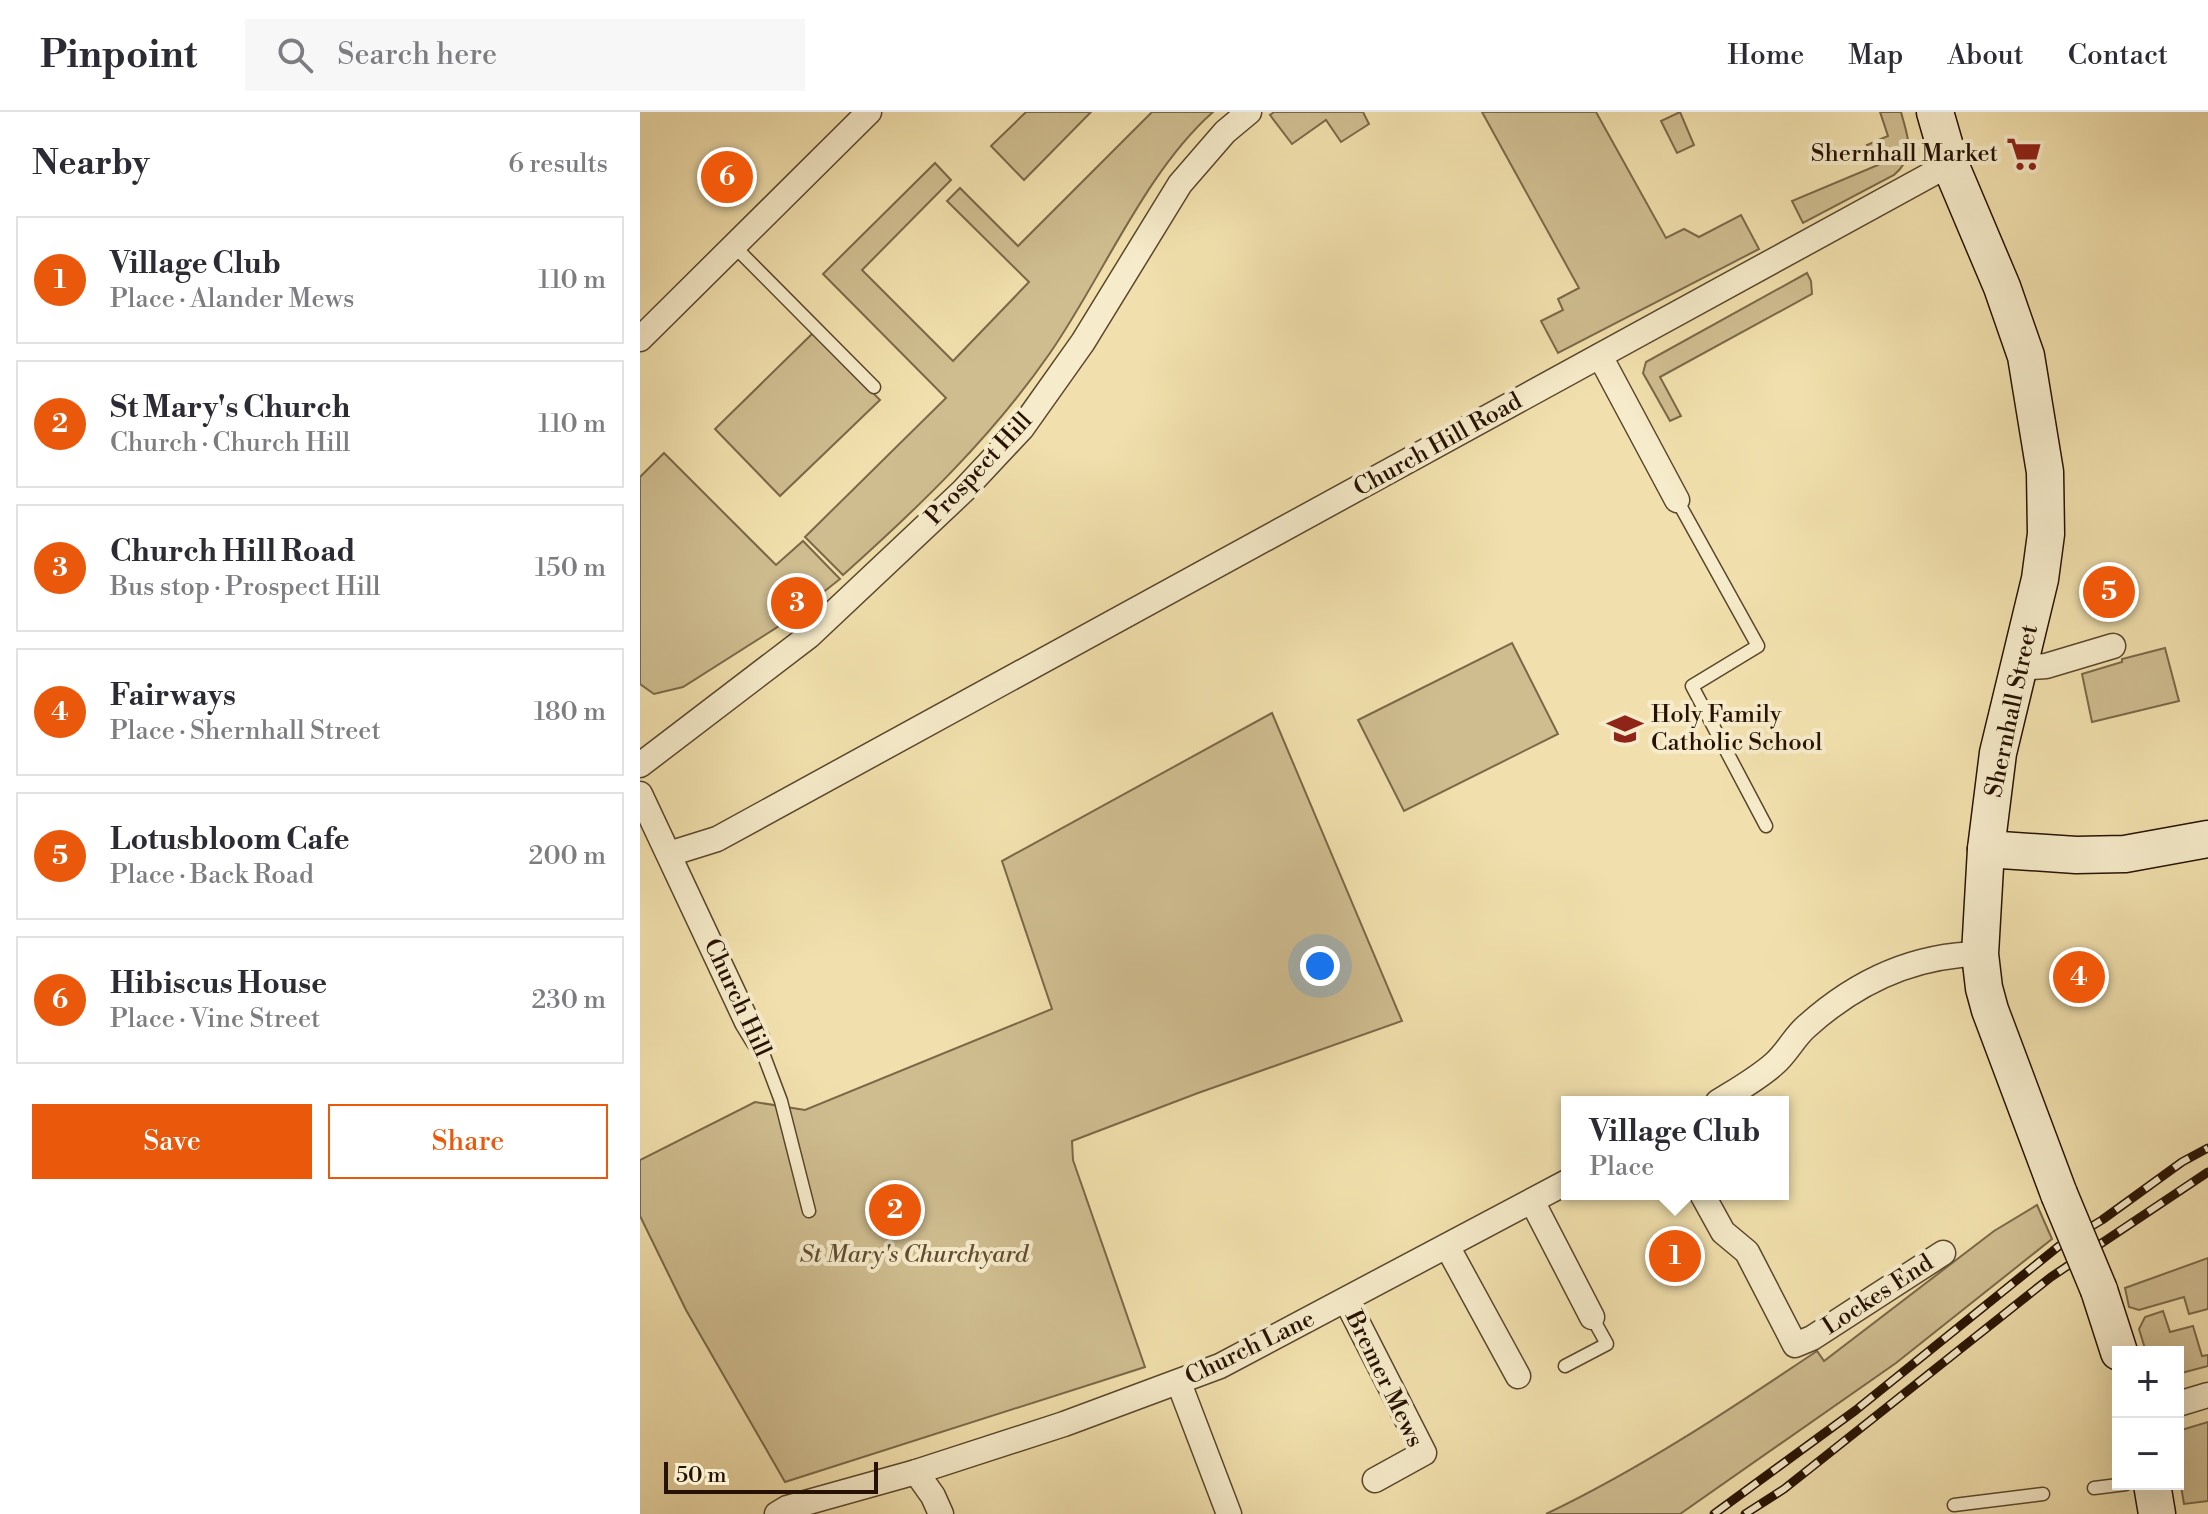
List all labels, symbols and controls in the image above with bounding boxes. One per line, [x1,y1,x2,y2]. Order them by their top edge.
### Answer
search box [245,19,805,91]
text: Pinpoint [40,32,197,79]
icon: search [273,33,317,77]
text: Search here [337,36,497,74]
text: Home [1728,38,1804,73]
text: Map [1848,38,1903,73]
text: About [1947,38,2024,73]
text: Contact [2068,38,2168,73]
supermarket icon: Shernhall Market [2005,135,2043,173]
place label: Shernhall Market [1811,139,1999,169]
text: Nearby [32,143,150,185]
pin: 6 [701,147,753,207]
text: 6 results [508,148,608,180]
text: Village Club [110,245,281,283]
text: 1 [54,264,66,296]
text: 110 m [538,264,606,296]
text: Place · Alander Mews [110,283,354,315]
street label: Church Hill Road [1349,386,1528,504]
text: St Mary's Church [110,389,350,427]
street label: Prospect Hill [919,406,1039,532]
text: 2 [52,408,68,440]
text: 110 m [538,408,606,440]
text: Church · Church Hill [110,427,350,459]
text: Church Hill Road [110,533,356,571]
text: 3 [52,552,68,584]
text: 150 m [535,552,606,584]
pin: 5 [2083,562,2135,622]
text: Bus stop · Prospect Hill [110,571,380,603]
pin: 3 [771,573,823,633]
street label: Shernhall Street [1979,621,2045,800]
text: Fairways [110,677,236,715]
text: 4 [51,696,69,728]
text: 180 m [534,696,606,728]
place label: Holy Family Catholic School [1651,700,1822,758]
school or university icon: Holy Family Catholic School [1606,710,1644,748]
text: Place · Shernhall Street [110,715,381,747]
text: Lotusbloom Cafe [110,821,350,859]
text: 5 [52,840,68,872]
text: 200 m [529,840,606,872]
text: Place · Back Road [110,859,314,891]
street label: Church Hill [697,934,777,1062]
your location [1300,946,1340,986]
pin: 4 [2053,947,2105,1007]
text: Hibiscus House [110,965,327,1003]
text: 6 [52,984,68,1016]
text: 230 m [531,984,606,1016]
text: Place · Vine Street [110,1003,320,1035]
popup [1561,1096,1789,1200]
button: Save [32,1104,312,1179]
button: Share [328,1104,608,1179]
text: Village Club [1590,1113,1760,1151]
text: Place [1590,1151,1654,1183]
pin: 2 [869,1180,921,1240]
pin: 1 [1649,1226,1701,1286]
park label: St Mary's Churchyard [800,1240,1030,1270]
street label: Lockes End [1817,1248,1939,1342]
street label: Church Lane [1180,1304,1320,1392]
street label: Bremer Mews [1338,1305,1430,1452]
map controls [2112,1346,2184,1490]
button: + [2112,1346,2184,1418]
button: − [2112,1418,2184,1490]
scale bar [664,1458,878,1494]
text: 50 m [676,1462,727,1489]

